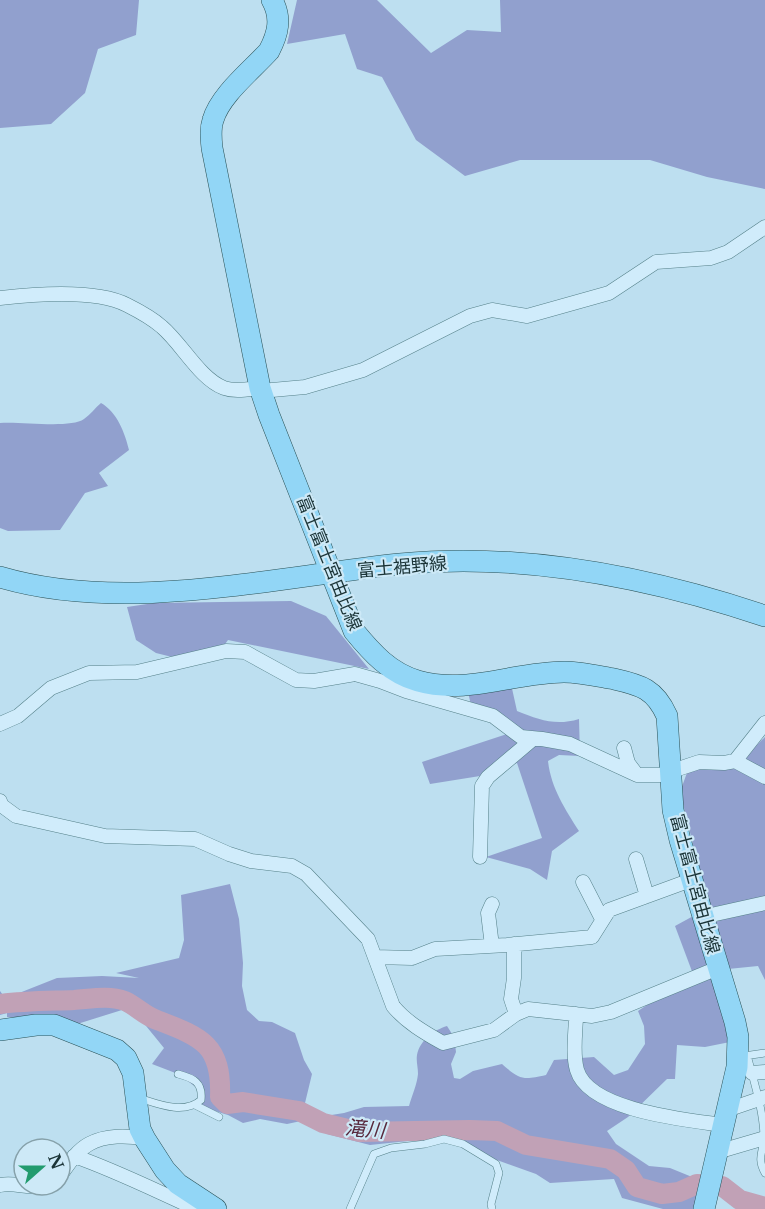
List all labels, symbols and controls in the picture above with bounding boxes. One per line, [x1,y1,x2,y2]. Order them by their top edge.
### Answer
street label: 富士富士宮由比線 [292,492,366,634]
street label: 富士裾野線 [356,552,448,582]
street label: 富士富士宮由比線 [666,812,724,956]
water label: 滝川 [344,1115,388,1143]
north arrow [12,1137,72,1197]
text: N [44,1151,68,1172]

